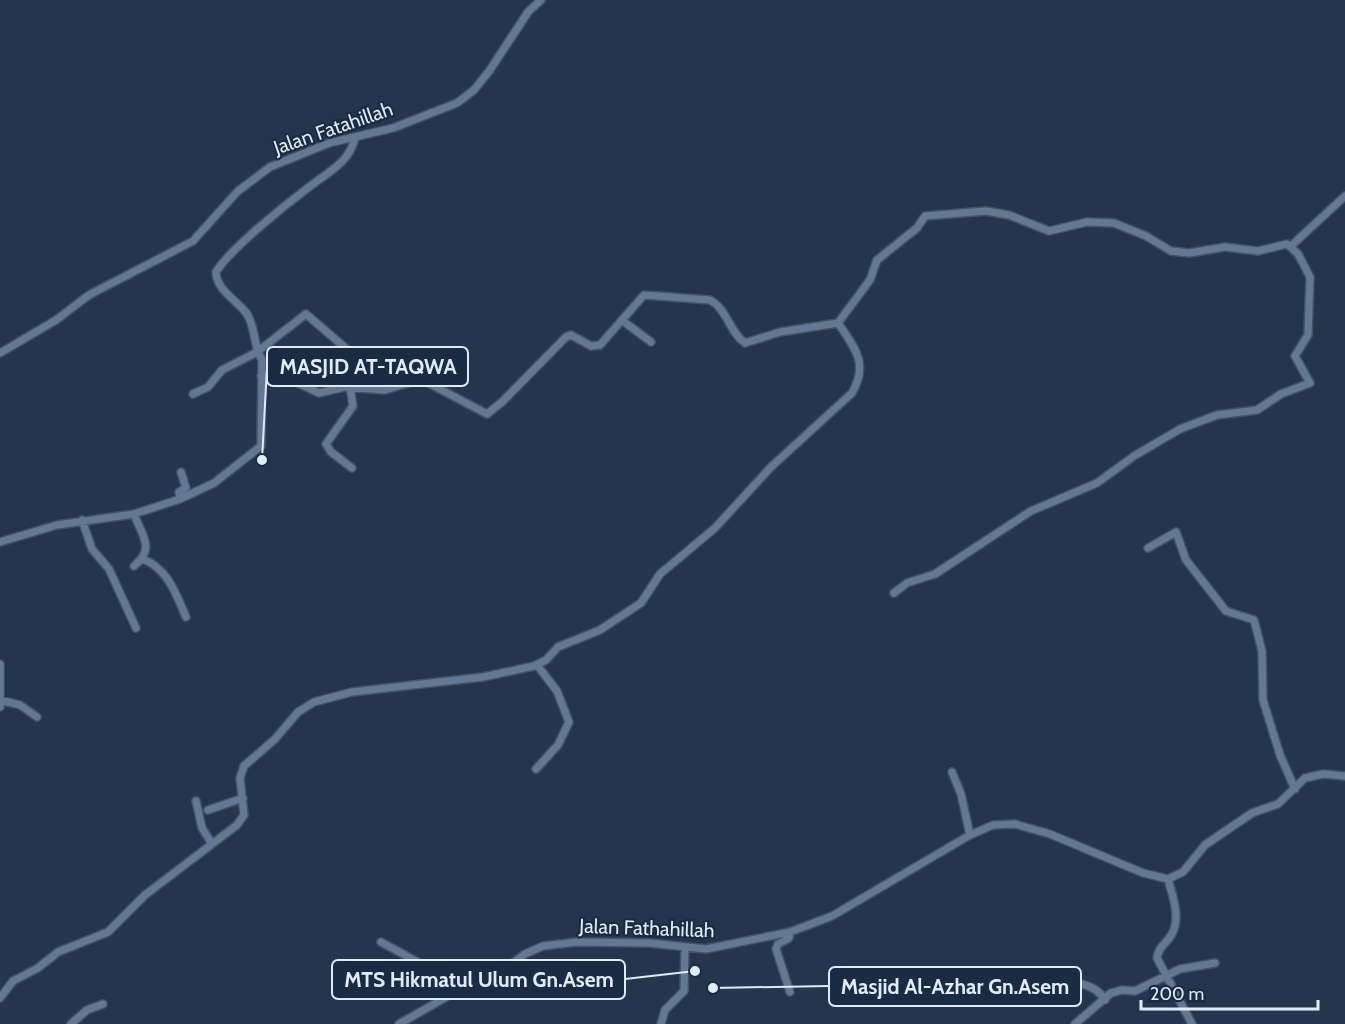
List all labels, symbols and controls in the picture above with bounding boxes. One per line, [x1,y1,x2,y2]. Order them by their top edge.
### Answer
street label: Jalan Fatahillah [269,96,396,160]
callout: MASJID AT-TAQWA [267,347,468,386]
text: MASJID AT-TAQWA [279,354,457,379]
street label: Jalan Fathahillah [578,914,715,942]
callout: MTS Hikmatul Ulum Gn.Asem [332,960,625,999]
text: MTS Hikmatul Ulum Gn.Asem [344,967,614,992]
callout: Masjid Al-Azhar Gn.Asem [829,967,1081,1006]
scale bar [1141,973,1318,1011]
text: Masjid Al-Azhar Gn.Asem [841,974,1069,999]
text: 200 m [1150,983,1204,1005]

